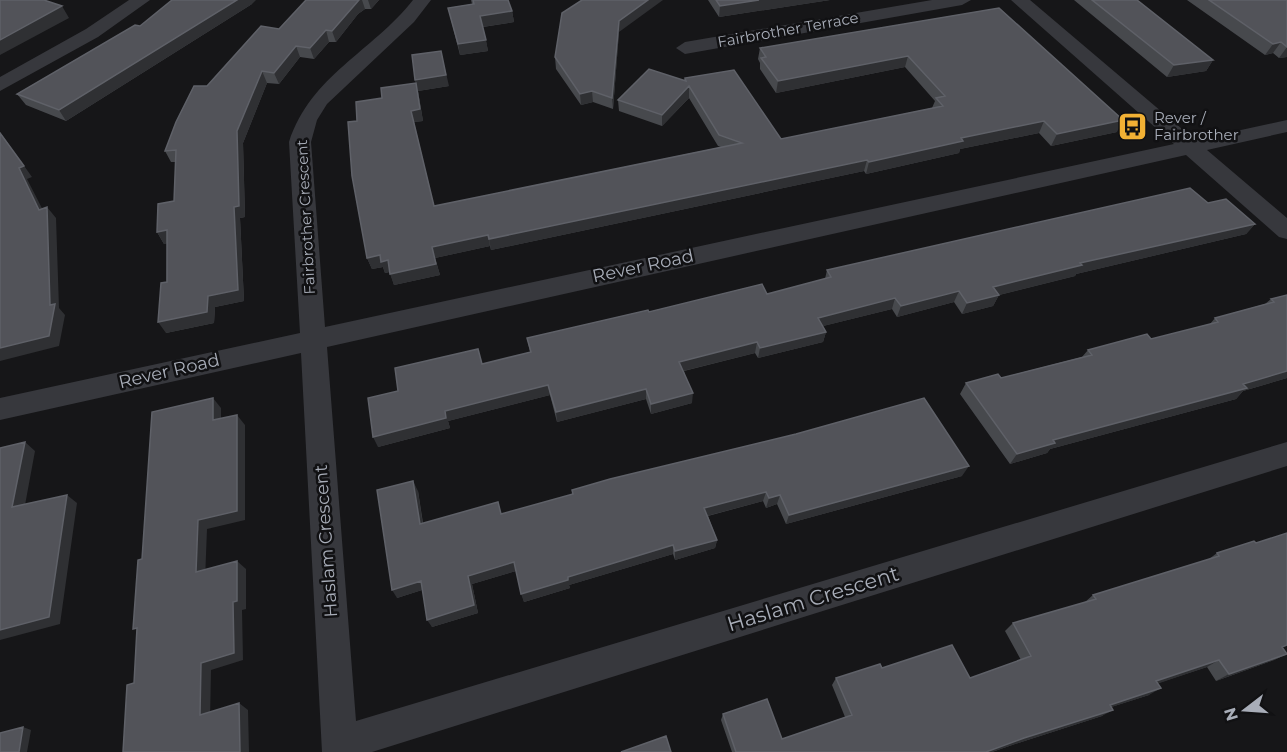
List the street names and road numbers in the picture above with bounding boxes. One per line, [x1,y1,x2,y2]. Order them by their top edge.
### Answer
street label: Fairbrother Terrace [716,8,860,51]
street label: Fairbrother Crescent [292,139,319,295]
street label: Rever Road [590,245,696,287]
street label: Rever Road [116,349,222,393]
street label: Haslam Crescent [310,464,342,618]
street label: Haslam Crescent [724,560,902,637]

